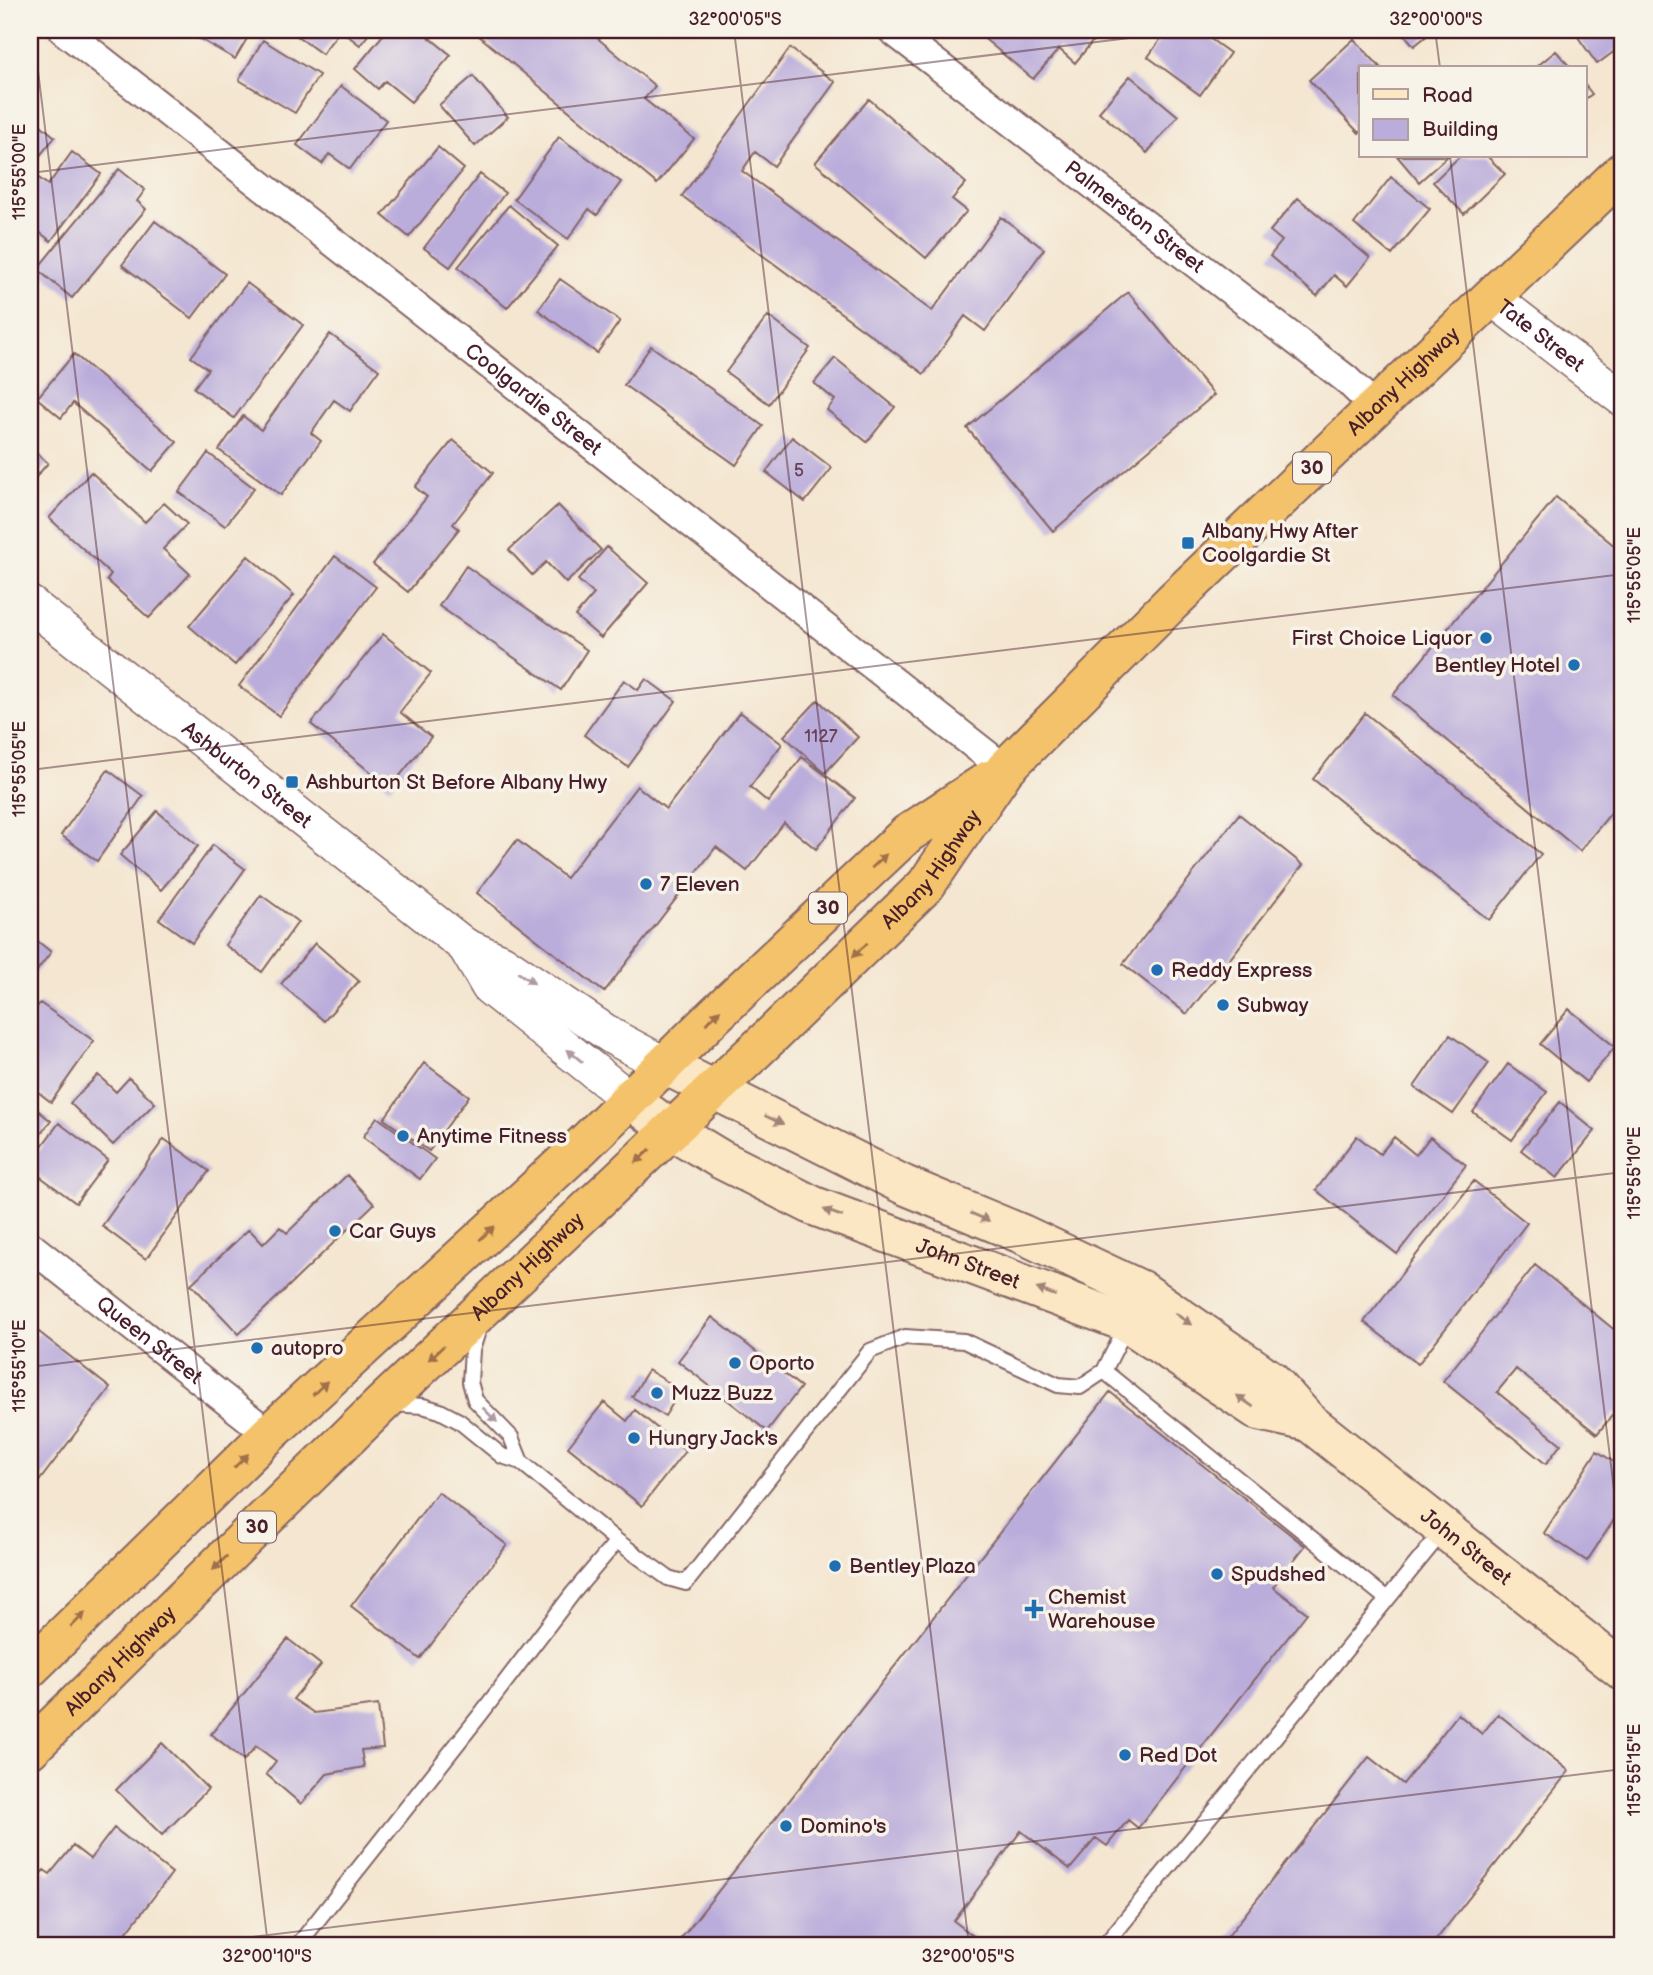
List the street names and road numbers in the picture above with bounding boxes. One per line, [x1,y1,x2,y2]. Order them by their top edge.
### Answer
street label: Palmerston Street [1060,155,1210,278]
street label: Tate Street [1492,294,1590,377]
street label: Albany Highway [1342,321,1465,441]
street label: Coolgardie Street [460,338,607,461]
road number: 30 [1293,453,1331,484]
street label: Ashburton Street [177,716,317,834]
street label: Albany Highway [876,805,986,934]
road number: 30 [809,893,847,924]
street label: Albany Highway [466,1207,589,1326]
street label: John Street [913,1233,1024,1294]
street label: Queen Street [92,1291,208,1390]
street label: John Street [1416,1503,1517,1591]
road number: 30 [238,1512,276,1542]
street label: Albany Highway [59,1600,181,1721]

